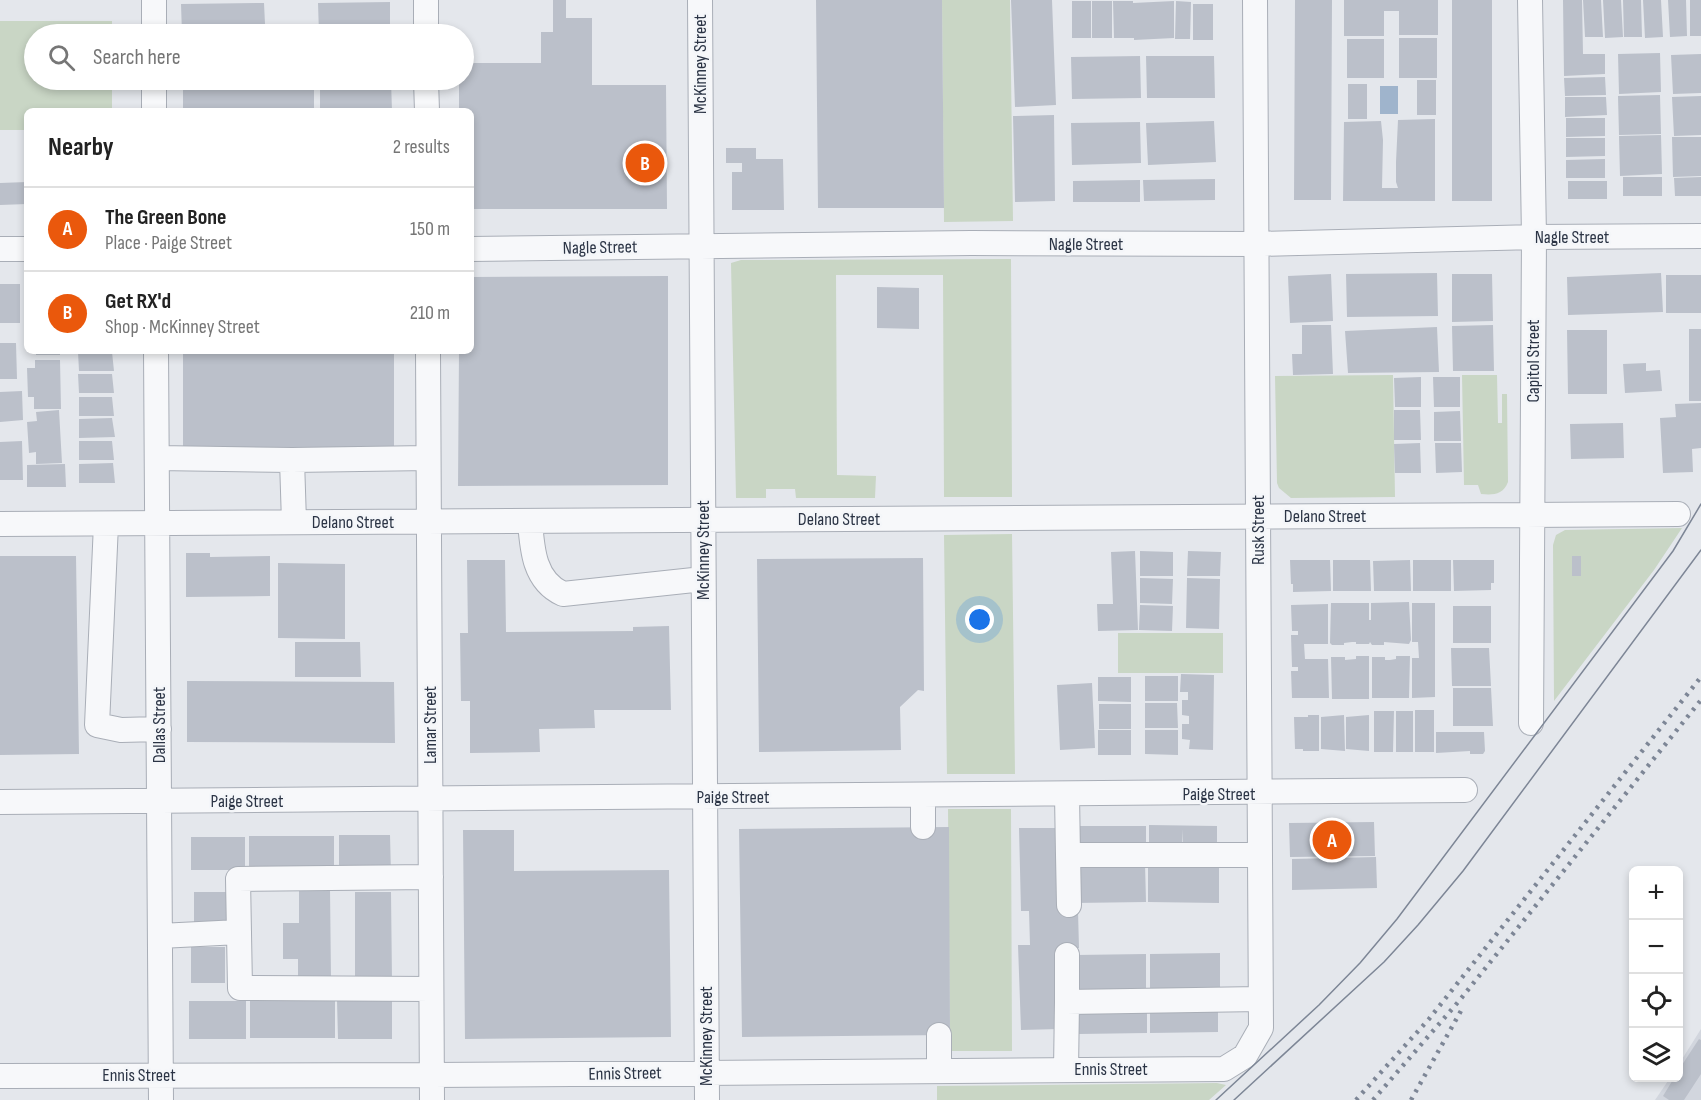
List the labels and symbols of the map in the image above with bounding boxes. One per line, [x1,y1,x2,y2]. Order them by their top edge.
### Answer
street label: McKinney Street [690,14,711,114]
pin: B [626,140,664,186]
street label: Nagle Street [1535,227,1610,248]
street label: Nagle Street [1049,234,1124,255]
street label: Nagle Street [562,236,638,259]
street label: Capitol Street [1523,319,1544,403]
street label: Rusk Street [1248,494,1269,565]
street label: McKinney Street [693,500,714,600]
street label: Delano Street [1284,506,1367,527]
street label: Delano Street [798,509,881,530]
street label: Delano Street [312,512,395,533]
your location [965,605,994,634]
street label: Lamar Street [420,685,441,764]
street label: Dallas Street [149,686,170,763]
street label: Paige Street [1183,784,1256,805]
street label: Paige Street [697,787,770,808]
street label: Paige Street [211,791,284,812]
pin: A [1312,818,1352,862]
street label: McKinney Street [696,986,717,1086]
street label: Ennis Street [1074,1059,1148,1080]
street label: Ennis Street [588,1062,662,1085]
street label: Ennis Street [102,1065,176,1086]

